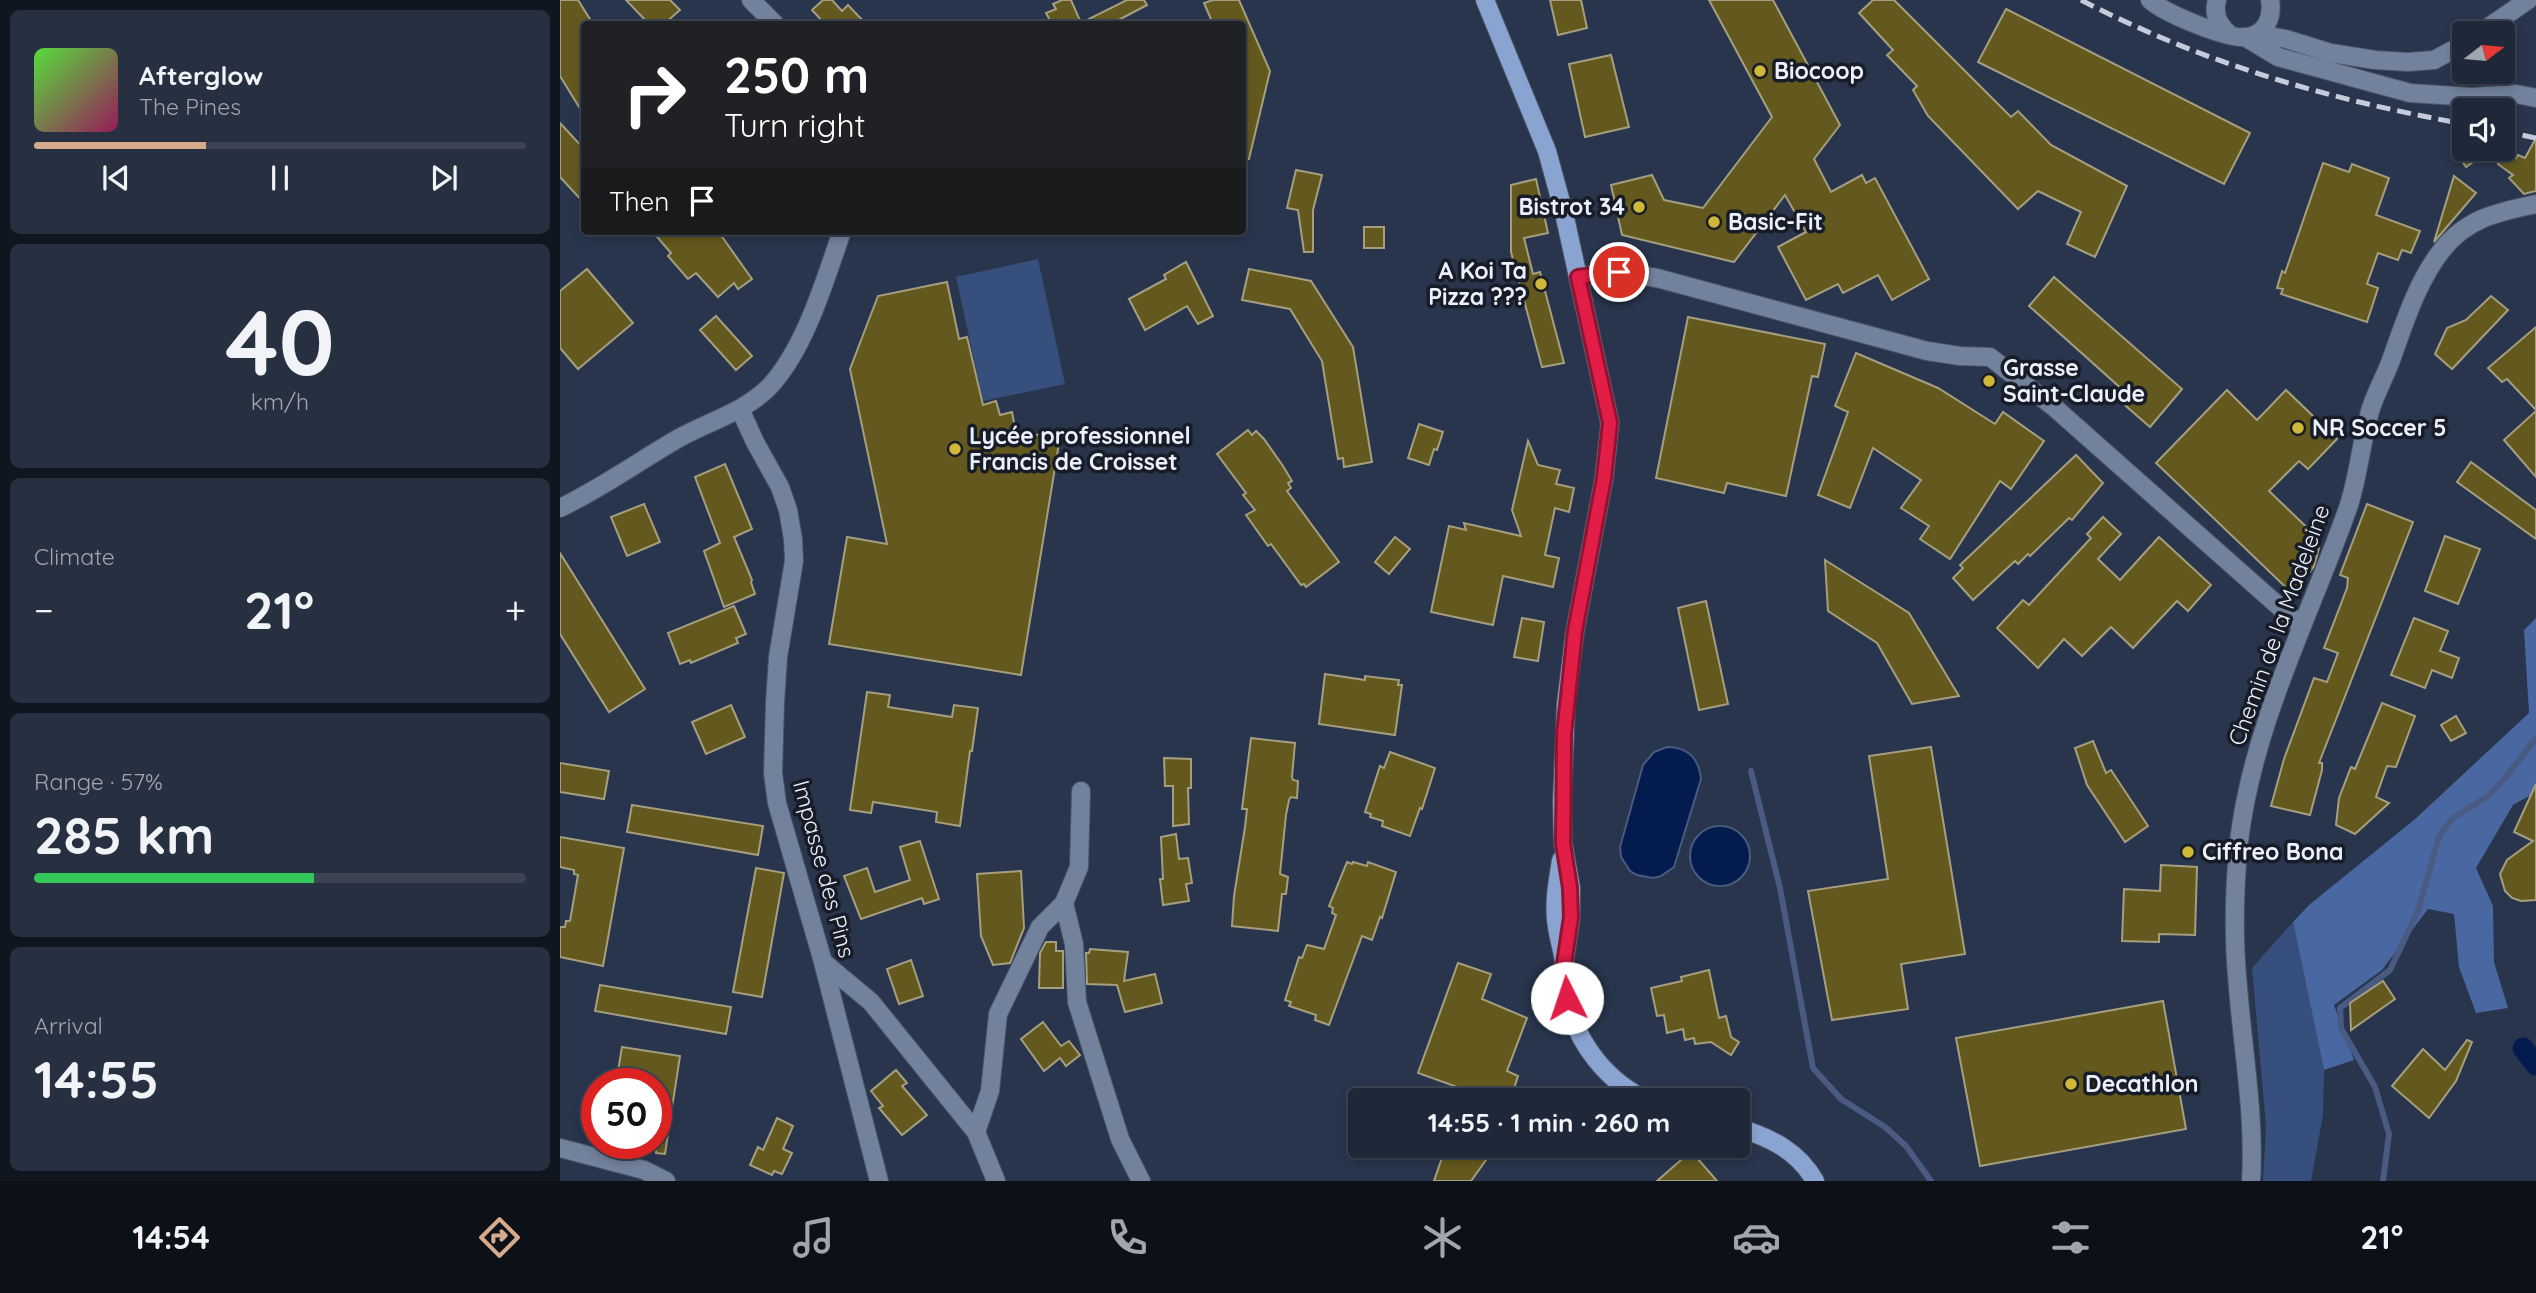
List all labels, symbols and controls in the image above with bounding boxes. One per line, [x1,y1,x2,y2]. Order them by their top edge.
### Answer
north arrow [2452,21,2515,84]
map controls [2452,21,2515,161]
text: 250 m [724,44,869,105]
icon: right [609,49,700,140]
place label: Biocoop [1774,56,1864,85]
text: Afterglow [139,59,263,92]
marker: Biocoop [1752,63,1768,79]
text: The Pines [139,92,241,121]
button: sound [2452,98,2515,161]
text: Turn right [724,105,865,145]
icon: previous [97,159,135,197]
icon: pause [261,159,299,197]
icon: next [425,159,463,197]
icon: arrive [683,182,721,220]
text: Then [609,185,669,218]
place label: Bistrot 34 [1518,192,1625,221]
marker: Bistrot 34 [1631,199,1647,215]
place label: Basic-Fit [1728,207,1823,236]
marker: Basic-Fit [1706,214,1722,230]
pin [1589,242,1649,302]
icon: arrive [1600,253,1638,291]
place label: A Koi Ta Pizza ??? [1428,256,1527,311]
marker: A Koi Ta Pizza ??? [1533,276,1549,292]
text: 40 [225,284,335,398]
place label: Grasse Saint-Claude [2003,353,2145,408]
marker: Grasse Saint-Claude [1981,373,1997,389]
text: km/h [251,387,309,416]
place label: NR Soccer 5 [2312,413,2446,442]
marker: NR Soccer 5 [2290,420,2306,436]
place label: Lycée professionnel Francis de Croisset [969,421,1191,476]
marker: Lycée professionnel Francis de Croisset [947,441,963,457]
street label: Chemin de la Madeleine [2221,500,2336,749]
text: Climate [34,542,115,571]
text: 21° [244,577,314,642]
text: − [34,586,54,634]
text: + [505,586,526,634]
text: Range · 57% [34,767,163,796]
street label: Impasse des Pins [787,777,862,961]
text: 285 km [34,802,214,867]
place label: Ciffreo Bona [2202,837,2343,866]
marker: Ciffreo Bona [2180,844,2196,860]
position arrow [1530,961,1604,1035]
text: Arrival [34,1011,103,1040]
text: 14:55 [34,1046,159,1111]
speed limit sign: 50 [581,1068,672,1159]
place label: Decathlon [2085,1069,2199,1098]
marker: Decathlon [2063,1076,2079,1092]
text: 14:55 · 1 min · 260 m [1428,1106,1670,1139]
icon: directions [475,1213,524,1262]
icon: music [789,1213,838,1262]
icon: phone [1103,1213,1152,1262]
icon: climate [1418,1213,1467,1262]
icon: car [1732,1213,1781,1262]
icon: filters [2046,1213,2095,1262]
text: 14:54 [133,1217,210,1257]
text: 21° [2360,1217,2403,1257]

